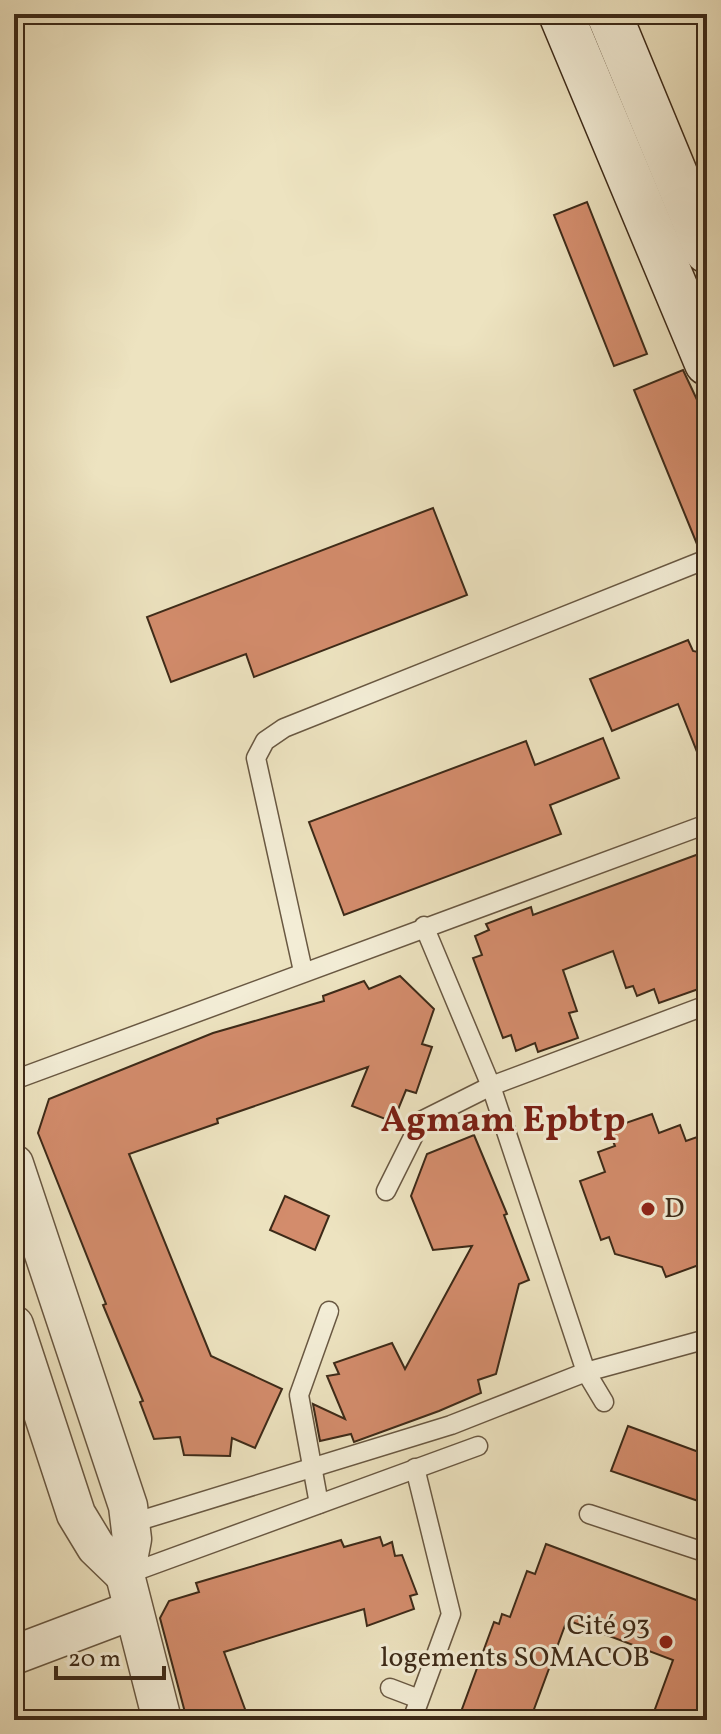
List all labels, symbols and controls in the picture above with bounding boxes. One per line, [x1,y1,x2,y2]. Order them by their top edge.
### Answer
district label: Agmam Epbtp [381,1097,625,1147]
place label: D [664,1190,684,1229]
marker: D [639,1200,657,1218]
place label: Cité 93 logements SOMACOB [380,1607,650,1678]
scale bar [56,1630,164,1680]
marker: Cité 93 logements SOMACOB [657,1633,675,1651]
text: 20 m [68,1643,121,1677]

